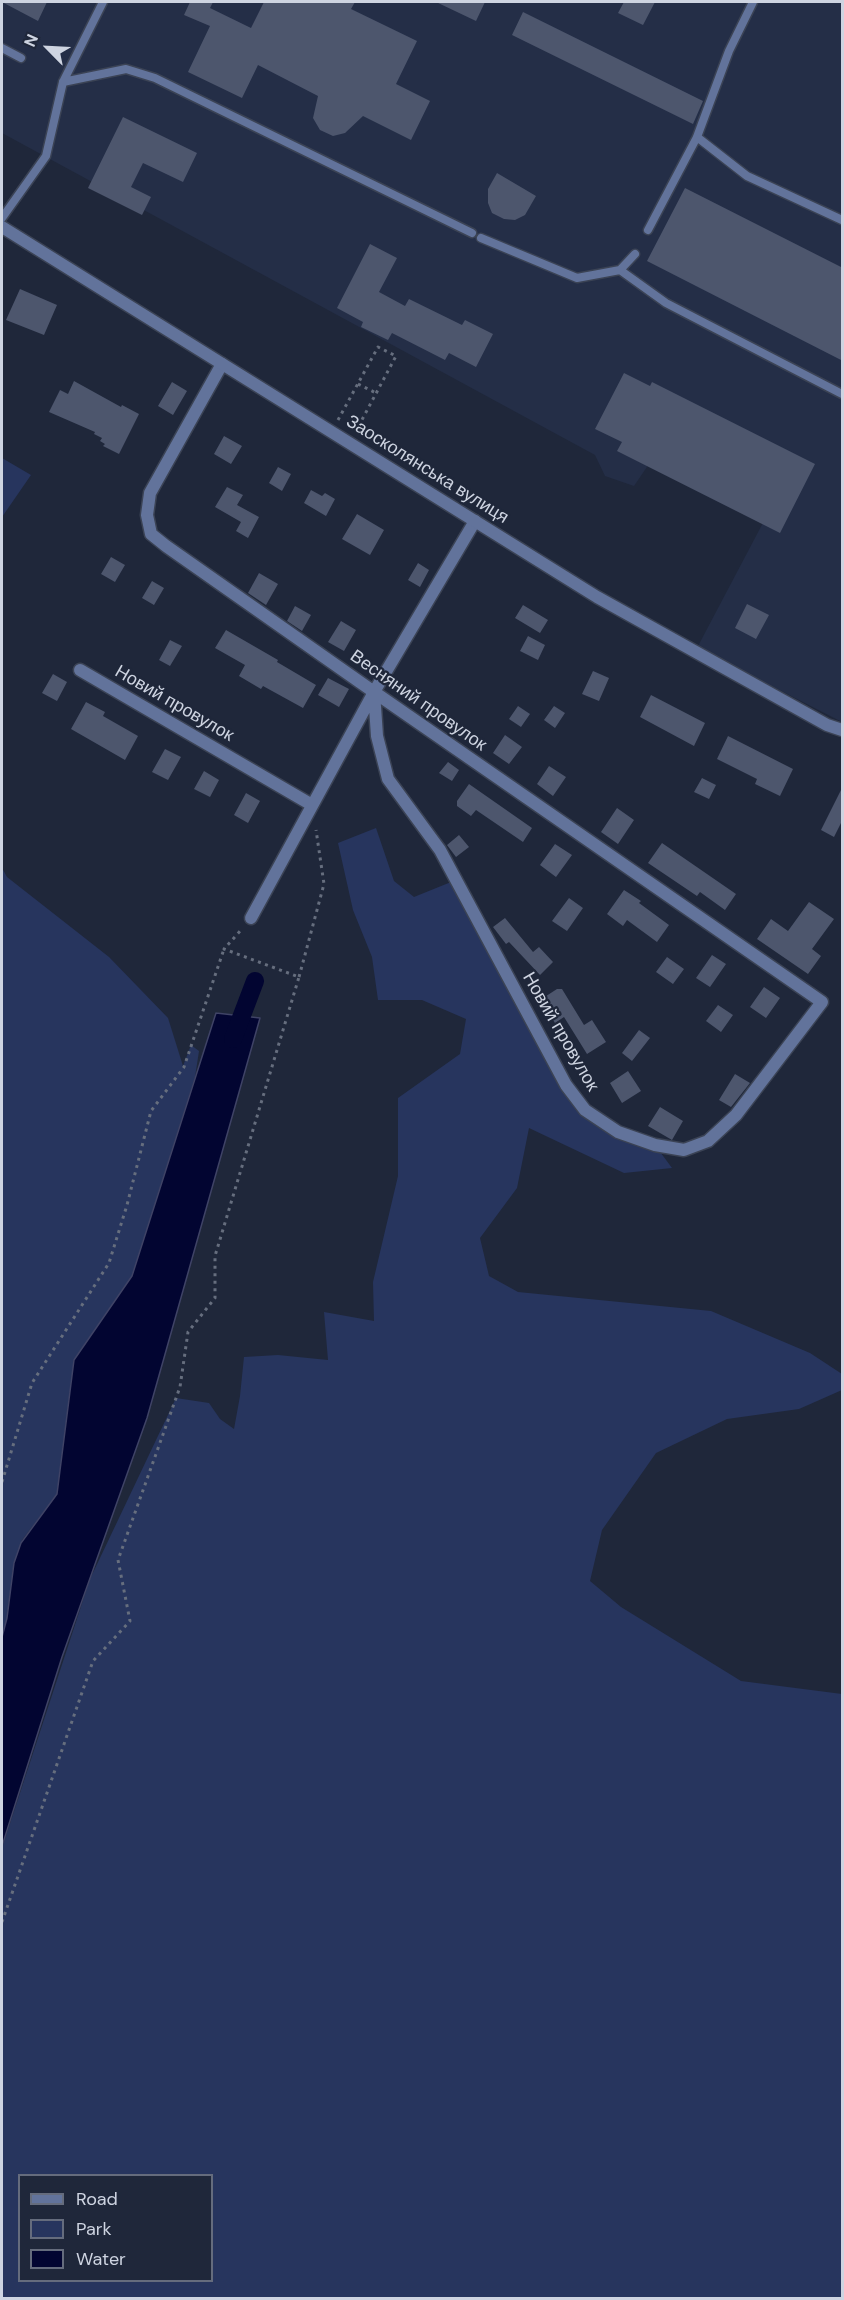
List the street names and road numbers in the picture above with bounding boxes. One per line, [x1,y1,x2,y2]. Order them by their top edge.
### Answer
street label: Заосколянська вулиця [342,411,512,529]
street label: Весняний провулок [346,646,490,756]
street label: Новий провулок [111,661,237,747]
street label: Новий провулок [517,969,603,1095]

